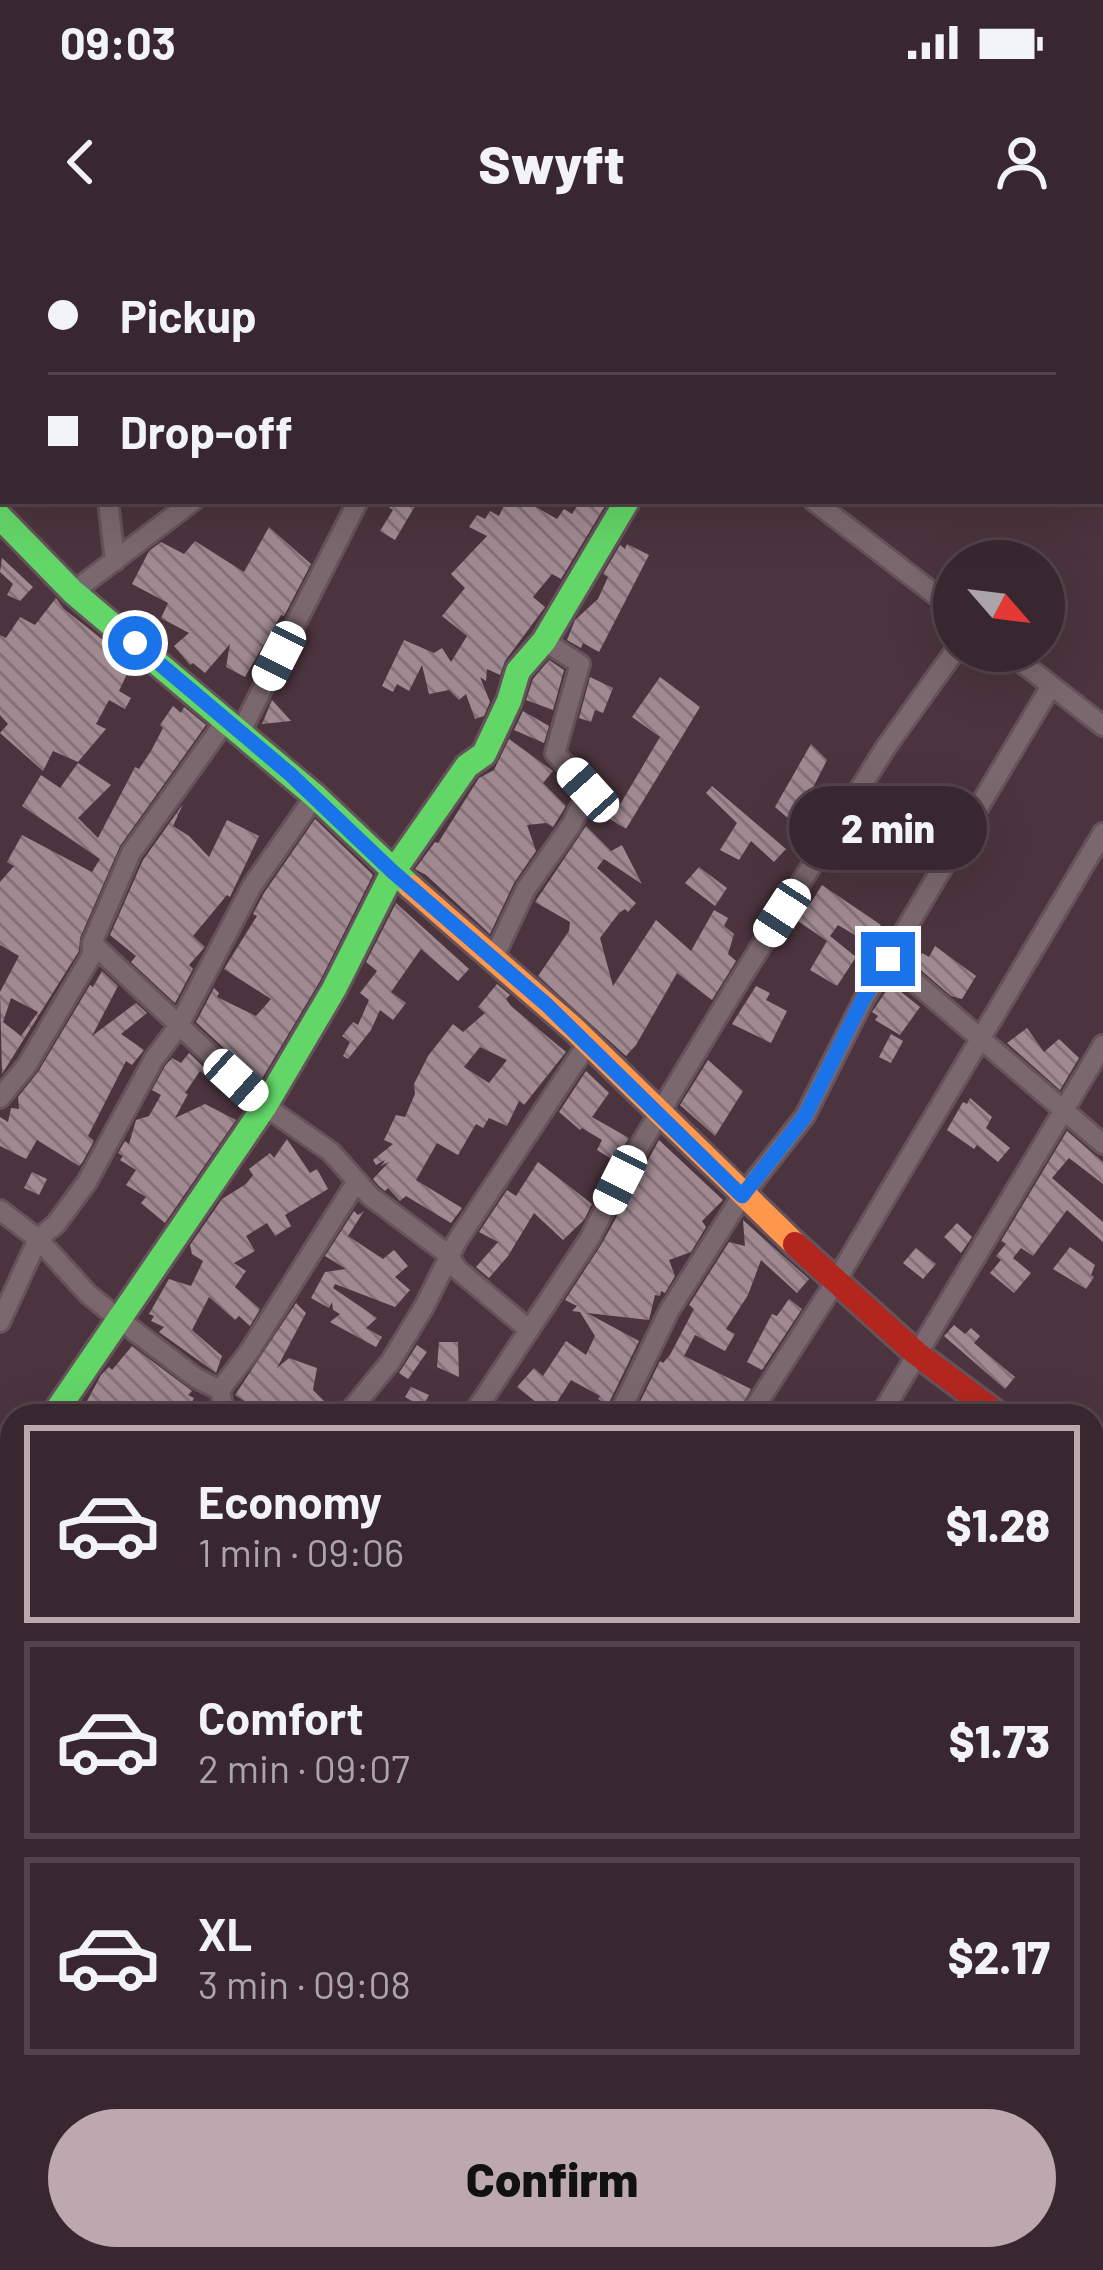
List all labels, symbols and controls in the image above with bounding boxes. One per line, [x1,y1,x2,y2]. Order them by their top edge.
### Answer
text: 09:03 [60,15,176,69]
icon: back [48,129,114,195]
icon: person [989,129,1055,195]
text: Swyft [478,130,625,195]
text: Pickup [120,288,257,342]
text: Drop-off [120,404,293,458]
north arrow [933,540,1065,672]
map controls [933,540,1065,672]
route start [108,616,162,670]
car [247,616,311,696]
car [551,751,625,829]
callout: 2 min [789,785,987,869]
text: 2 min [841,804,935,851]
car [747,873,817,953]
route end [861,932,915,986]
car [197,1043,275,1117]
car [588,1140,652,1220]
icon: car [54,1470,162,1578]
text: Economy [198,1474,382,1528]
text: $1.28 [946,1497,1050,1551]
text: 1 min · 09:06 [198,1528,404,1575]
icon: car [54,1686,162,1794]
text: Comfort [198,1690,364,1744]
text: $1.73 [949,1713,1050,1767]
text: 2 min · 09:07 [198,1744,410,1791]
icon: car [54,1902,162,2010]
text: XL [198,1906,252,1960]
text: $2.17 [948,1929,1050,1983]
text: 3 min · 09:08 [198,1960,411,2007]
button: Confirm [48,2109,1056,2247]

